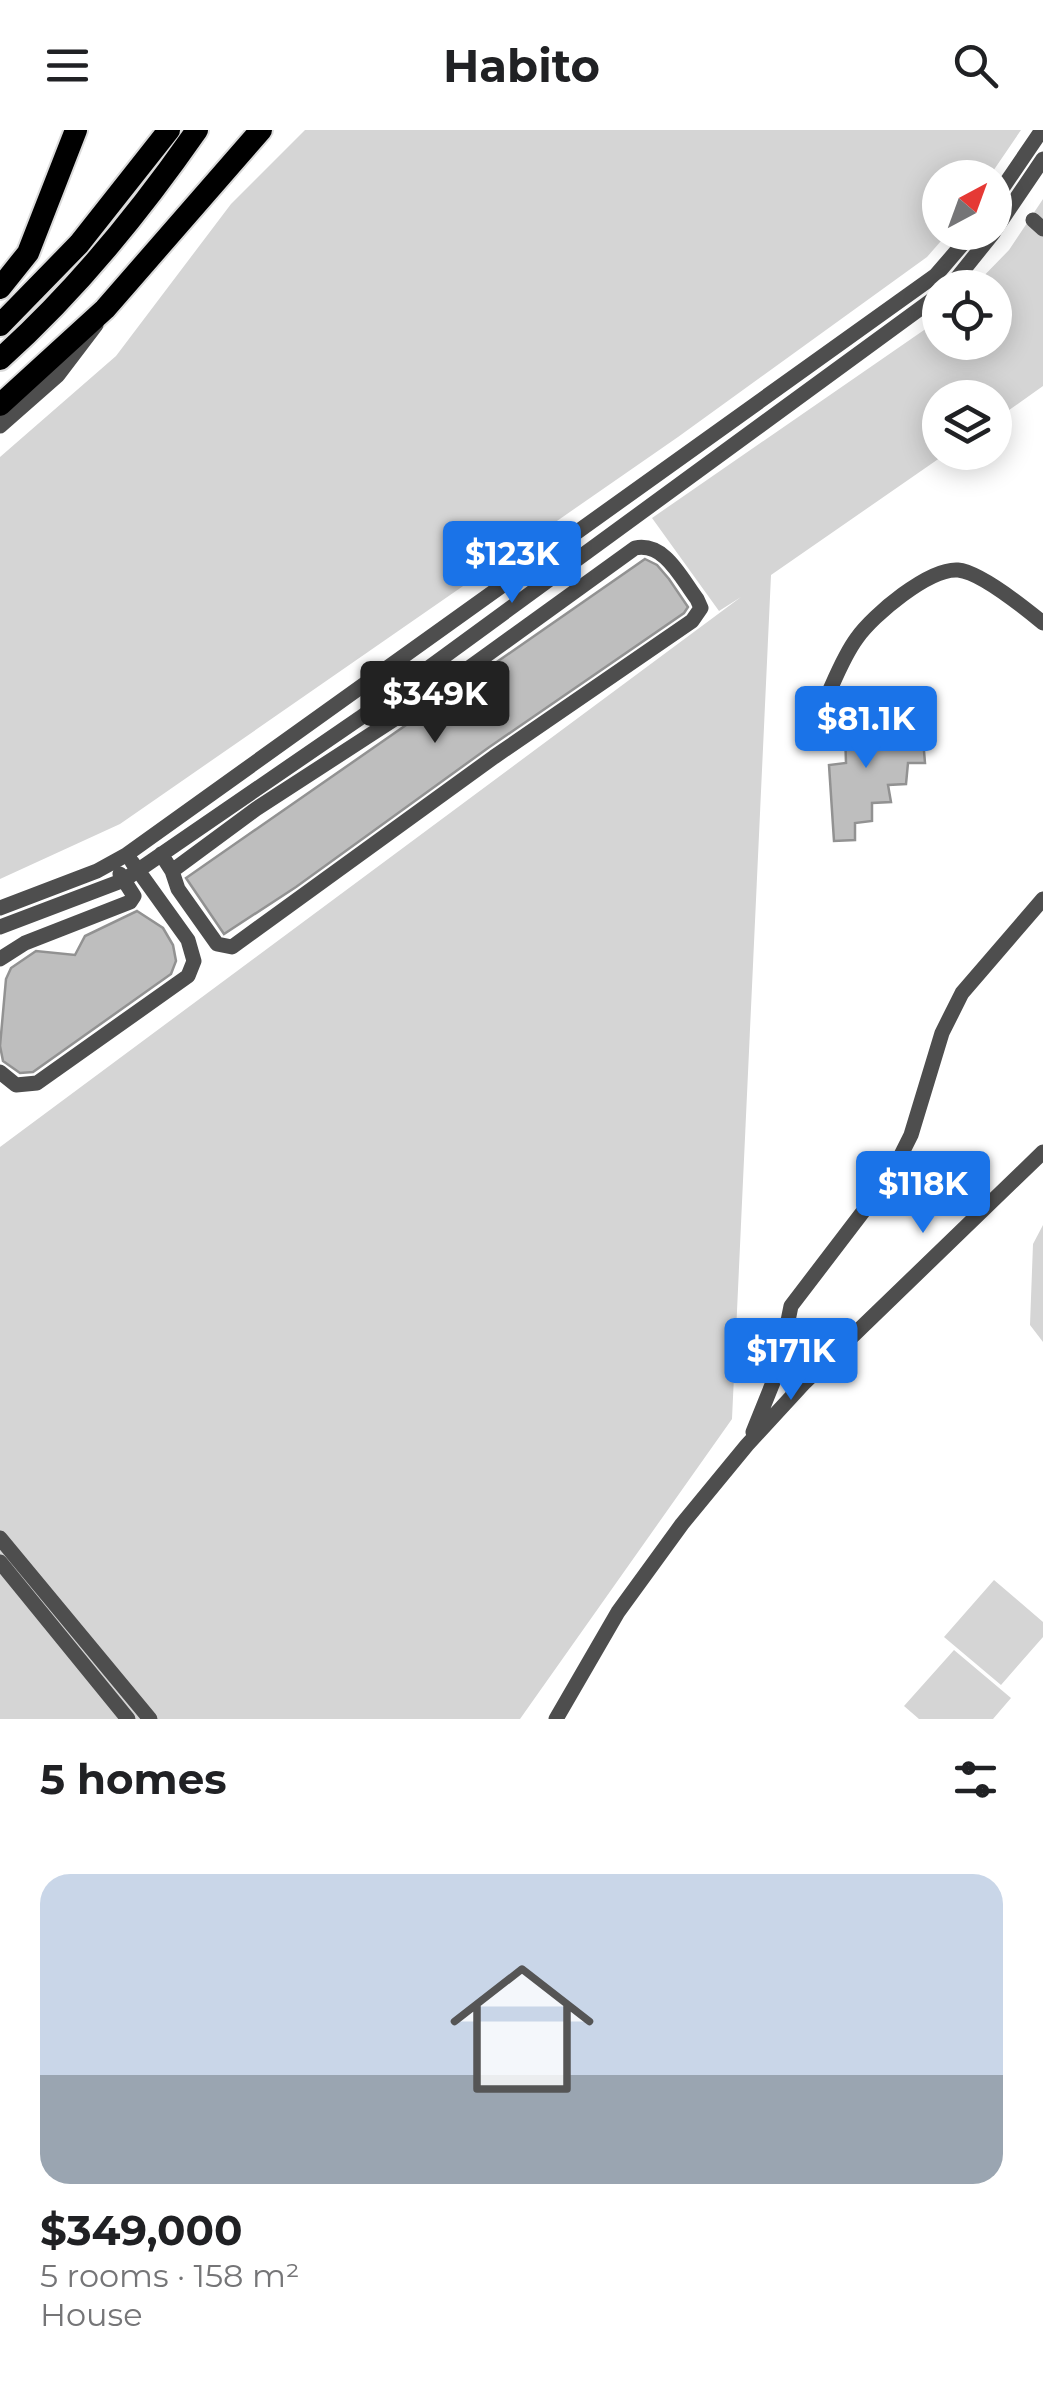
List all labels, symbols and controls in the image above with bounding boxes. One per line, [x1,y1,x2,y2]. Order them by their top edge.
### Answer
icon: menu [40,38,95,93]
text: Habito [443,38,600,93]
icon: search [948,38,1003,93]
north arrow [922,160,1012,250]
map controls [922,160,1012,470]
button: locate [922,270,1012,360]
button: layers [922,380,1012,470]
pin: $123K [442,521,582,606]
text: $123K [465,534,559,573]
pin: $349K [365,661,505,746]
text: $349K [382,674,488,713]
pin: $81.1K [785,686,947,771]
text: $81.1K [817,699,915,738]
pin: $118K [853,1151,993,1236]
text: $118K [878,1164,968,1203]
pin: $171K [721,1318,861,1403]
text: $171K [746,1331,836,1370]
icon: filters [948,1752,1003,1807]
text: 5 homes [40,1753,227,1805]
icon: home [432,1939,612,2119]
text: $349,000 [40,2204,243,2256]
text: 5 rooms · 158 m² [40,2256,300,2295]
text: House [40,2295,143,2334]

